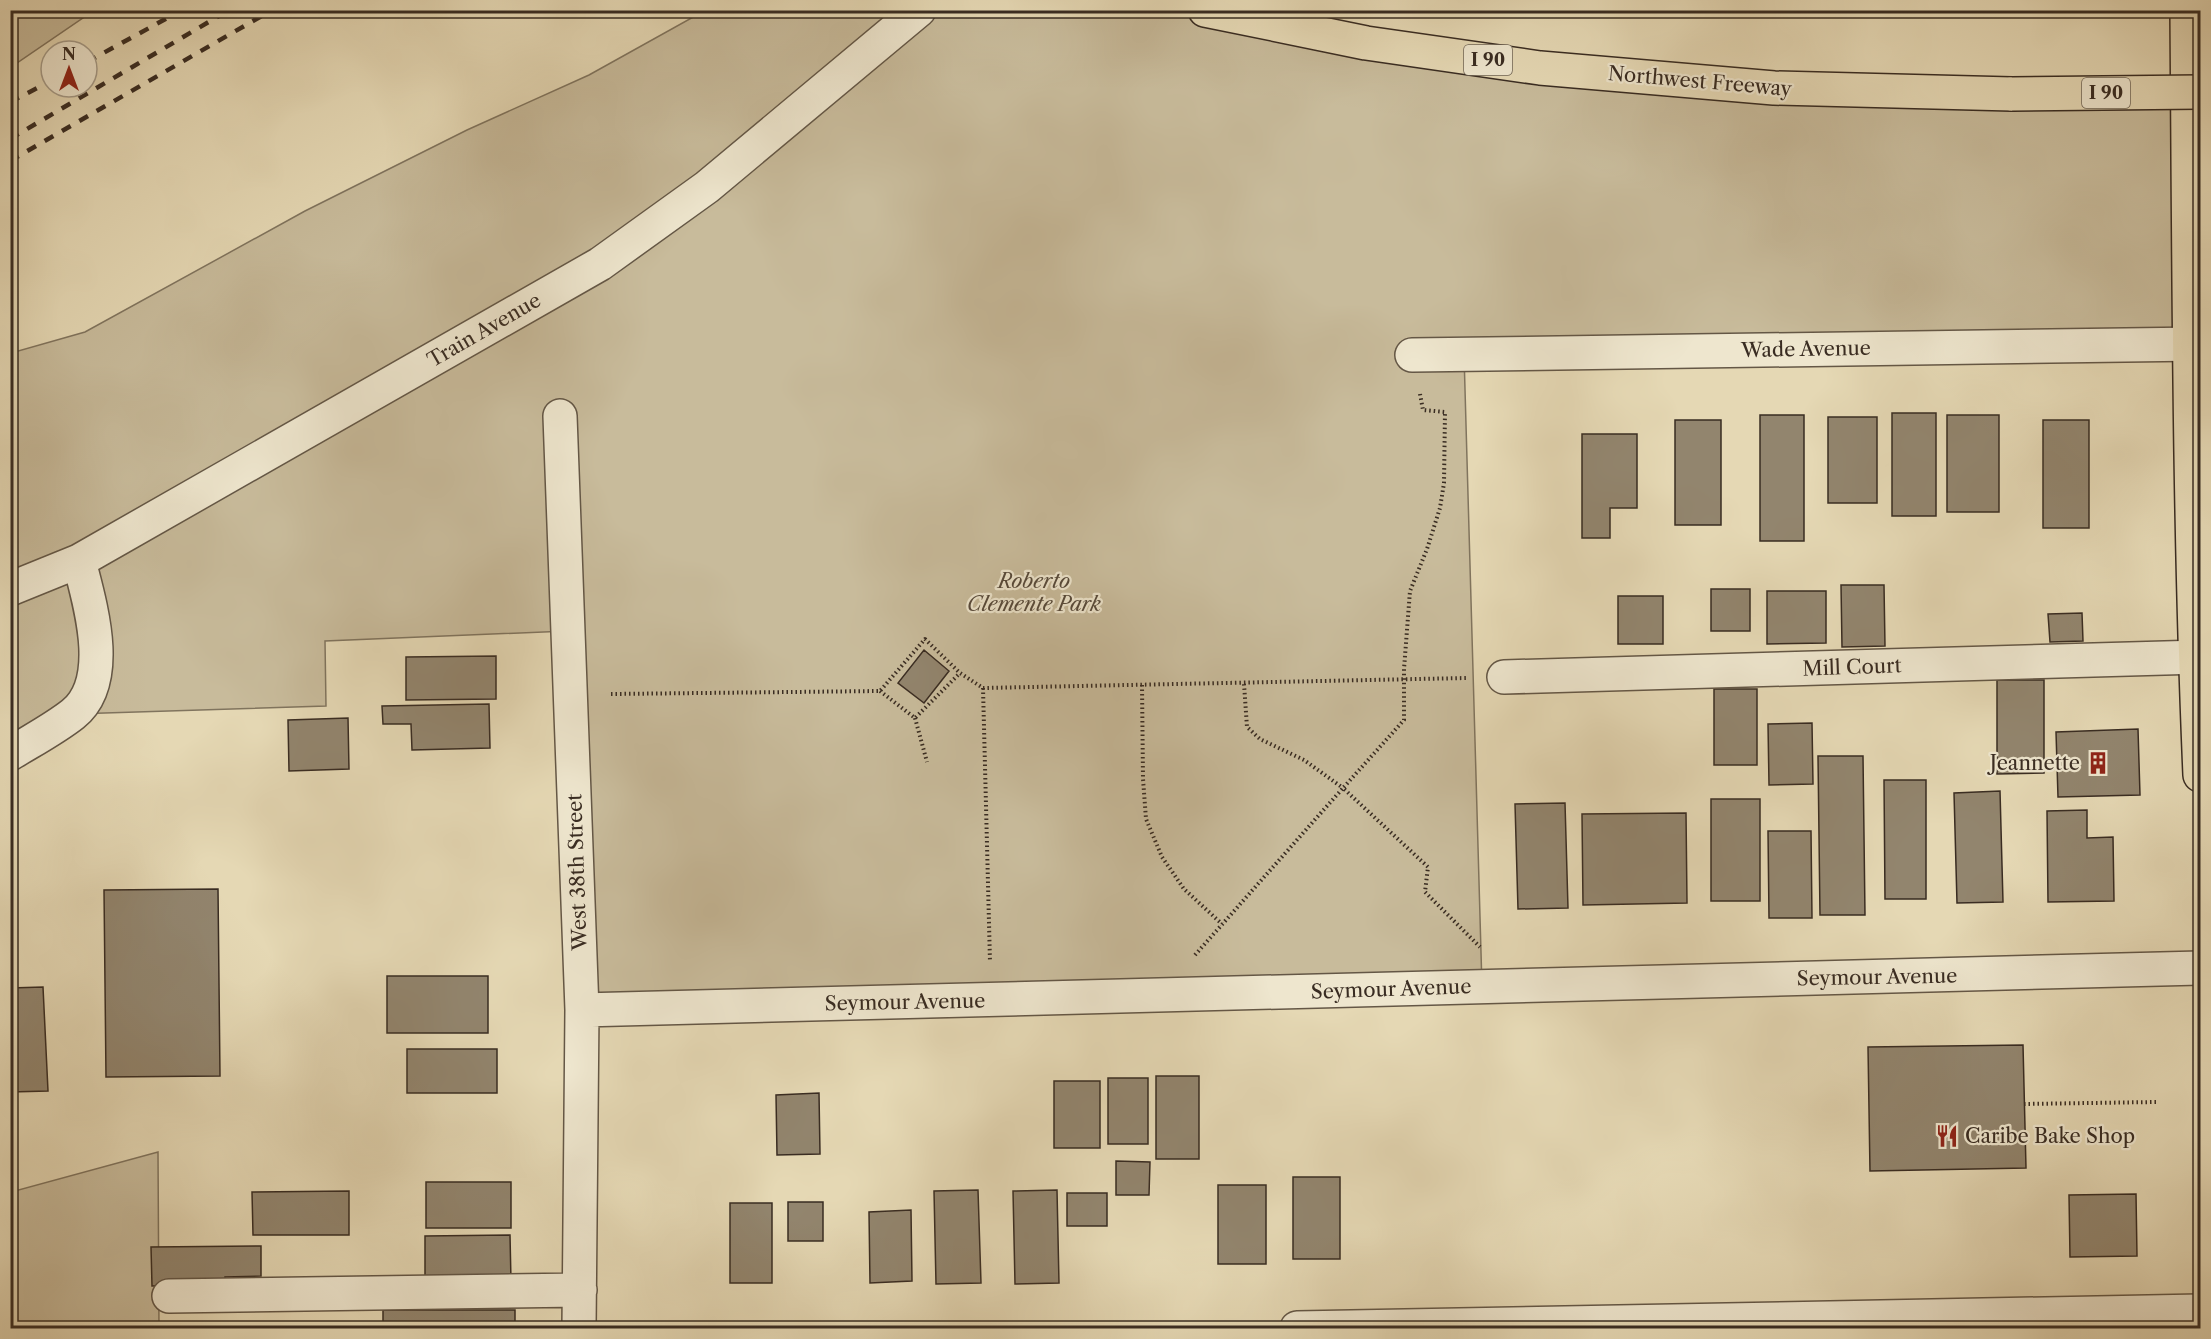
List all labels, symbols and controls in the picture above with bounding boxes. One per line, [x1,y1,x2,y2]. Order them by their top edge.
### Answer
north arrow [39,39,99,99]
text: N [62,44,76,64]
road number: I 90 [1464,45,1512,75]
street label: Northwest Freeway [1607,61,1794,101]
road number: I 90 [2082,78,2130,108]
street label: Train Avenue [423,288,545,372]
street label: Wade Avenue [1740,336,1871,362]
park label: Roberto Clemente Park [967,569,1102,616]
street label: Mill Court [1802,653,1902,681]
building icon: Jeannette [2085,750,2111,776]
place label: Jeannette [1987,751,2080,775]
street label: West 38th Street [562,793,592,952]
street label: Seymour Avenue [1796,964,1958,990]
street label: Seymour Avenue [1310,974,1472,1004]
street label: Seymour Avenue [824,989,986,1015]
restaurant icon: Caribe Bake Shop [1934,1123,1960,1149]
place label: Caribe Bake Shop [1965,1124,2135,1148]

